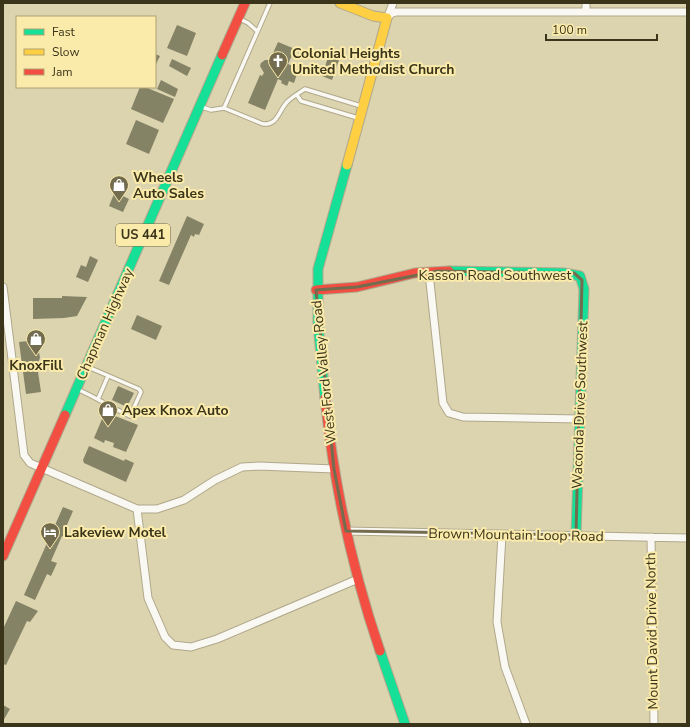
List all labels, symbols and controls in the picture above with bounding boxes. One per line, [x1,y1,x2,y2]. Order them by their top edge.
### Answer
legend [16,16,156,88]
scale bar [546,16,657,42]
text: 100 m [552,22,587,38]
text: Fast [52,24,75,40]
text: Slow [52,44,80,60]
place label: Colonial Heights United Methodist Church [292,44,454,79]
church icon: Colonial Heights United Methodist Church [267,50,289,78]
text: Jam [51,64,73,80]
place label: Wheels Auto Sales [133,168,204,203]
shop icon: Wheels Auto Sales [108,174,130,202]
road number: US 441 [116,224,170,246]
street label: Chapman Highway [72,265,138,383]
street label: Kasson Road Southwest [419,266,572,285]
street label: West Ford Valley Road [307,299,341,445]
street label: Waconda Drive Southwest [568,321,592,489]
shop icon: KnoxFill [25,328,47,356]
place label: KnoxFill [9,356,63,375]
shop icon: Apex Knox Auto [97,399,119,427]
place label: Apex Knox Auto [122,401,228,420]
hotel icon: Lakeview Motel [39,521,61,549]
place label: Lakeview Motel [64,523,167,542]
street label: Brown Mountain Loop Road [428,524,604,546]
street label: Mount David Drive North [641,552,663,710]

